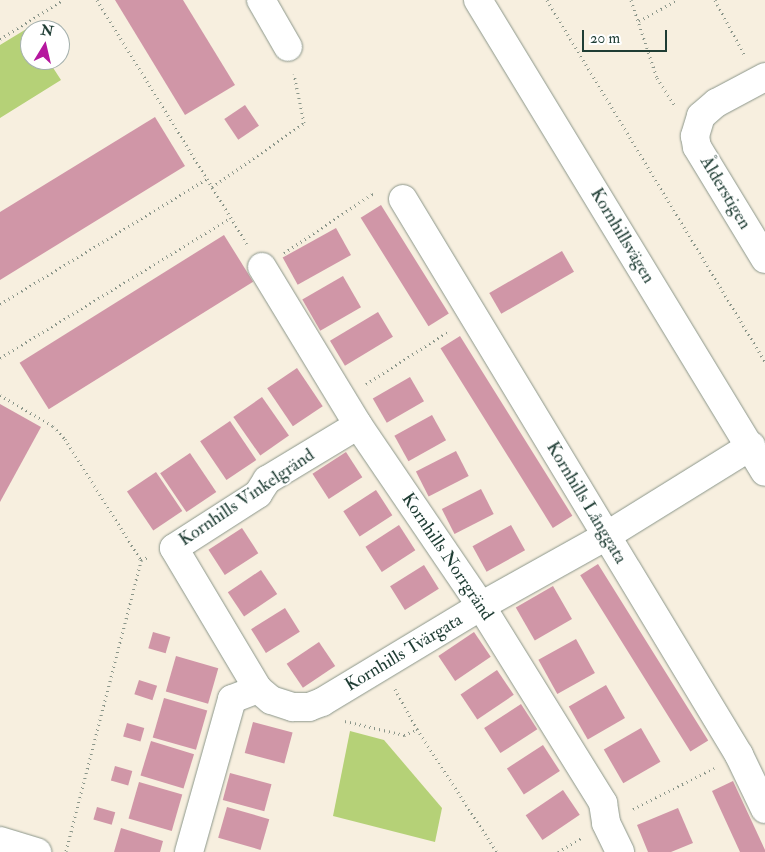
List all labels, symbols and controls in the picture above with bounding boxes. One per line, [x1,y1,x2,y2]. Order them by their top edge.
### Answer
north arrow [20,20,70,70]
scale bar [585,20,670,52]
text: N [40,21,55,40]
text: 20 m [590,29,620,48]
street label: Ålderstigen [695,153,755,233]
street label: Kornhillsvägen [585,184,659,288]
street label: Kornhills Långgata [541,438,631,568]
street label: Kornhills Vinkelgränd [175,445,319,551]
street label: Kornhills Norrgränd [396,489,498,625]
street label: Kornhills Tvärgata [341,610,467,696]

